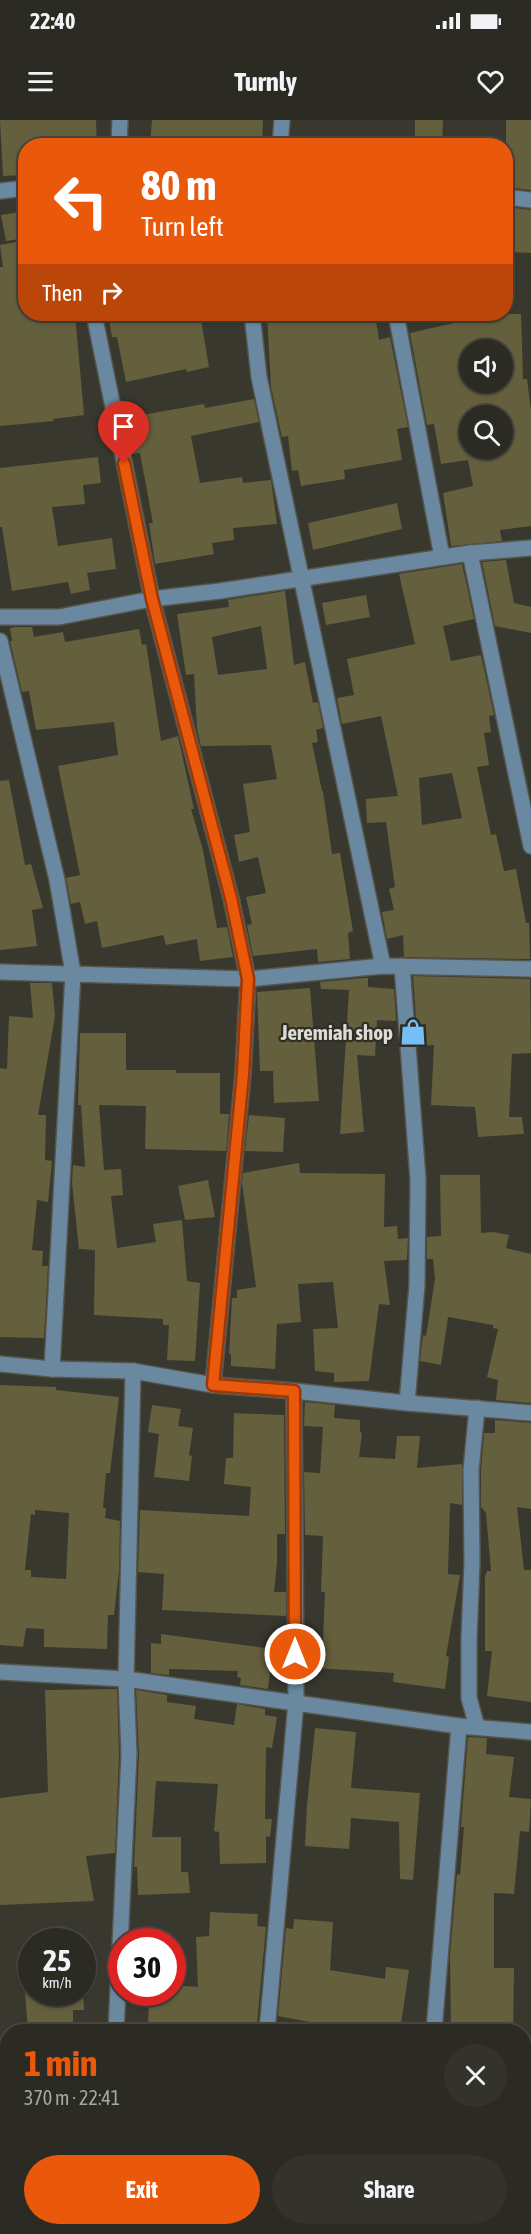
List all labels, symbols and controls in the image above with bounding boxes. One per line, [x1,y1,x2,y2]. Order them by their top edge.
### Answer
text: 22:40 [30,8,75,34]
icon: menu [24,65,57,98]
icon: heart [474,65,507,98]
text: Turnly [234,66,297,97]
text: 80 m [141,161,216,209]
icon: left [42,162,120,240]
text: Turn left [141,211,224,242]
icon: right [95,276,128,309]
text: Then [42,280,83,306]
map controls [459,339,513,459]
button: sound [459,339,513,393]
pin [98,401,149,463]
button: search [459,405,513,459]
icon: arrive [107,410,140,443]
shop icon: Jeremiah shop [398,1017,428,1047]
place label: Jeremiah shop [280,1020,393,1044]
position arrow [263,1622,327,1686]
speed limit sign: 30 [108,1928,186,2006]
text: 25 [43,1943,71,1977]
text: km/h [42,1974,72,1991]
text: 1 min [24,2042,98,2084]
button: close [444,2044,507,2107]
text: 370 m · 22:41 [24,2086,120,2109]
button: Exit [24,2155,260,2224]
button: Share [272,2155,507,2224]

